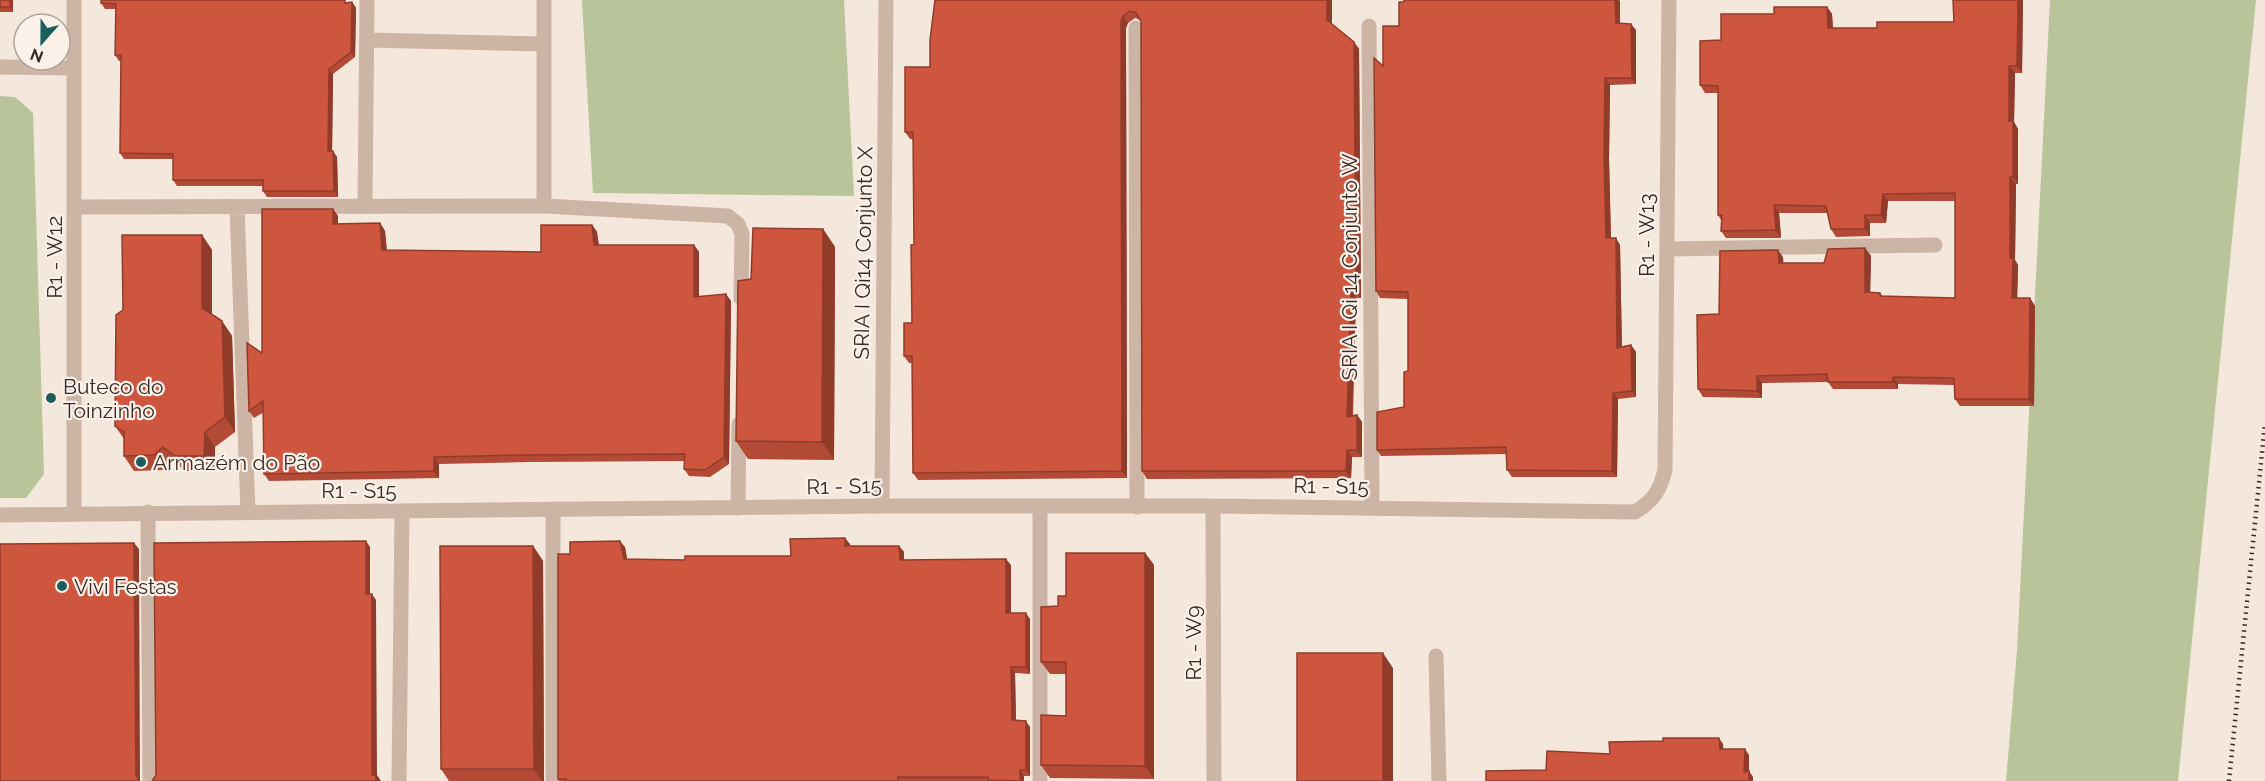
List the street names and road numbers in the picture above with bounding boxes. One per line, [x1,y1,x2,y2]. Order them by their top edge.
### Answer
street label: SRIA I Qi14 Conjunto X [849,145,877,360]
street label: SRIA I Qi 14 Conjunto W [1337,153,1362,381]
street label: R1 - W13 [1634,193,1659,277]
street label: R1 - W12 [42,216,67,299]
street label: R1 - S15 [806,473,882,499]
street label: R1 - S15 [1293,473,1369,499]
street label: R1 - S15 [321,478,397,503]
street label: R1 - W9 [1181,605,1206,681]

